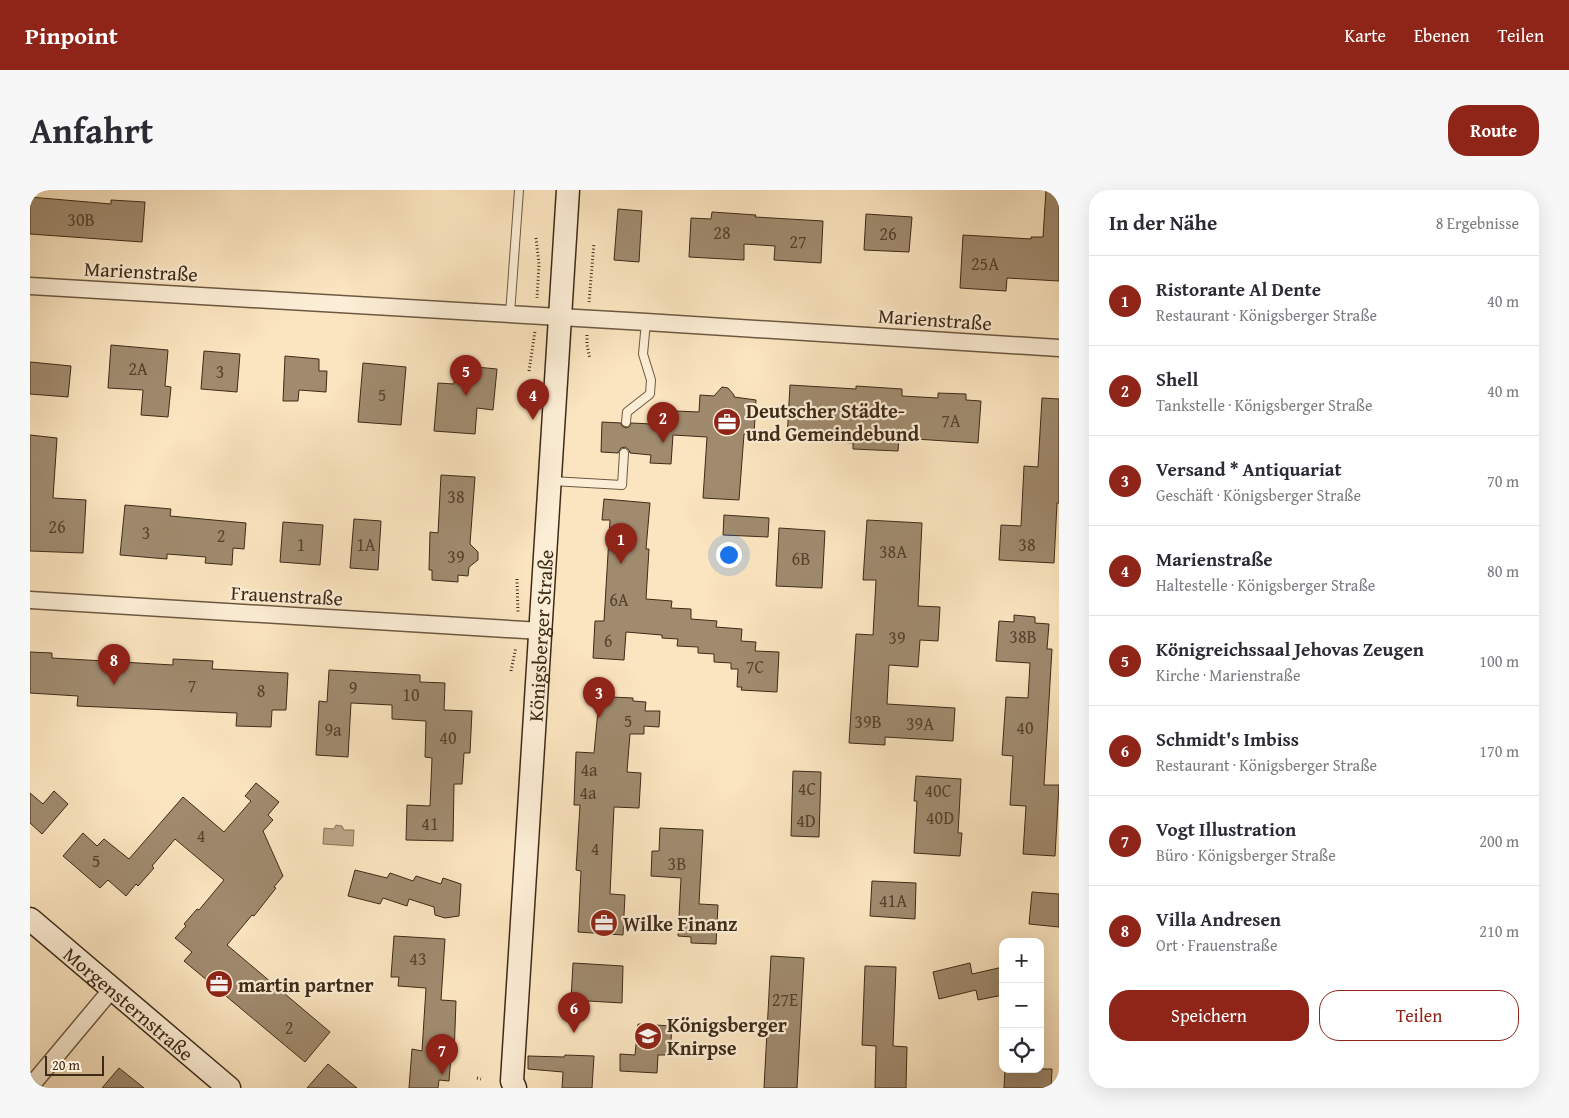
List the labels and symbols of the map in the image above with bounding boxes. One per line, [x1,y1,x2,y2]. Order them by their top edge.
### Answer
house number: 30B [67,206,95,233]
house number: 28 [713,219,731,246]
house number: 26 [879,220,897,247]
house number: 27 [789,228,807,255]
house number: 25A [971,250,999,277]
street label: Marienstraße [83,254,199,288]
street label: Marienstraße [877,301,993,337]
house number: 2A [128,355,148,382]
pin: 5 [450,355,482,396]
house number: 3 [216,358,224,385]
pin: 4 [517,379,549,420]
house number: 5 [378,381,386,408]
place label: Deutscher Städte- und Gemeindebund [746,396,920,448]
pin: 2 [647,402,679,443]
office icon: Deutscher Städte- und Gemeindebund [712,407,742,437]
house number: 7A [941,407,961,434]
house number: 38 [447,483,465,510]
house number: 26 [48,513,66,540]
house number: 3 [142,519,150,546]
house number: 2 [217,522,225,549]
pin: 1 [605,523,637,564]
house number: 1 [297,531,305,558]
house number: 1A [356,531,376,558]
house number: 38 [1018,531,1036,558]
house number: 38A [879,538,907,565]
your location [716,542,742,568]
house number: 39 [447,543,465,570]
house number: 6B [792,545,810,572]
street label: Königsberger Straße [520,549,560,722]
street label: Frauenstraße [230,578,344,612]
house number: 6A [609,586,629,613]
house number: 38B [1009,623,1037,650]
house number: 39 [888,624,906,651]
house number: 6 [604,627,612,654]
pin: 8 [98,644,130,685]
house number: 7C [746,653,764,680]
house number: 7 [188,672,196,699]
house number: 9 [349,674,357,701]
house number: 8 [257,677,265,704]
pin: 3 [583,677,615,718]
house number: 10 [402,681,420,708]
house number: 5 [624,707,632,734]
house number: 39B [854,708,882,735]
house number: 39A [906,710,934,737]
house number: 40 [1016,714,1034,741]
house number: 9a [324,716,342,743]
house number: 40 [439,724,457,751]
house number: 4a [580,756,598,783]
house number: 4C [798,775,816,802]
house number: 40C [924,777,952,804]
house number: 4a [579,779,597,806]
house number: 40D [926,804,954,831]
house number: 4D [796,807,816,834]
house number: 41 [421,810,439,837]
house number: 4 [197,822,205,849]
house number: 4 [591,835,599,862]
house number: 5 [92,847,100,874]
house number: 3B [668,850,686,877]
house number: 41A [879,887,907,914]
office icon: Wilke Finanz [589,908,619,938]
place label: Wilke Finanz [623,909,738,938]
street label: Morgensternstraße [58,939,201,1067]
house number: 43 [409,945,427,972]
office icon: martin partner [204,969,234,999]
place label: martin partner [238,970,374,999]
house number: 27E [772,986,798,1013]
pin: 6 [558,992,590,1033]
place label: Königsberger Knirpse [667,1010,787,1062]
house number: 2 [285,1014,293,1041]
school or university icon: Königsberger Knirpse [633,1021,663,1051]
pin: 7 [426,1034,458,1075]
scale bar [45,1053,104,1076]

